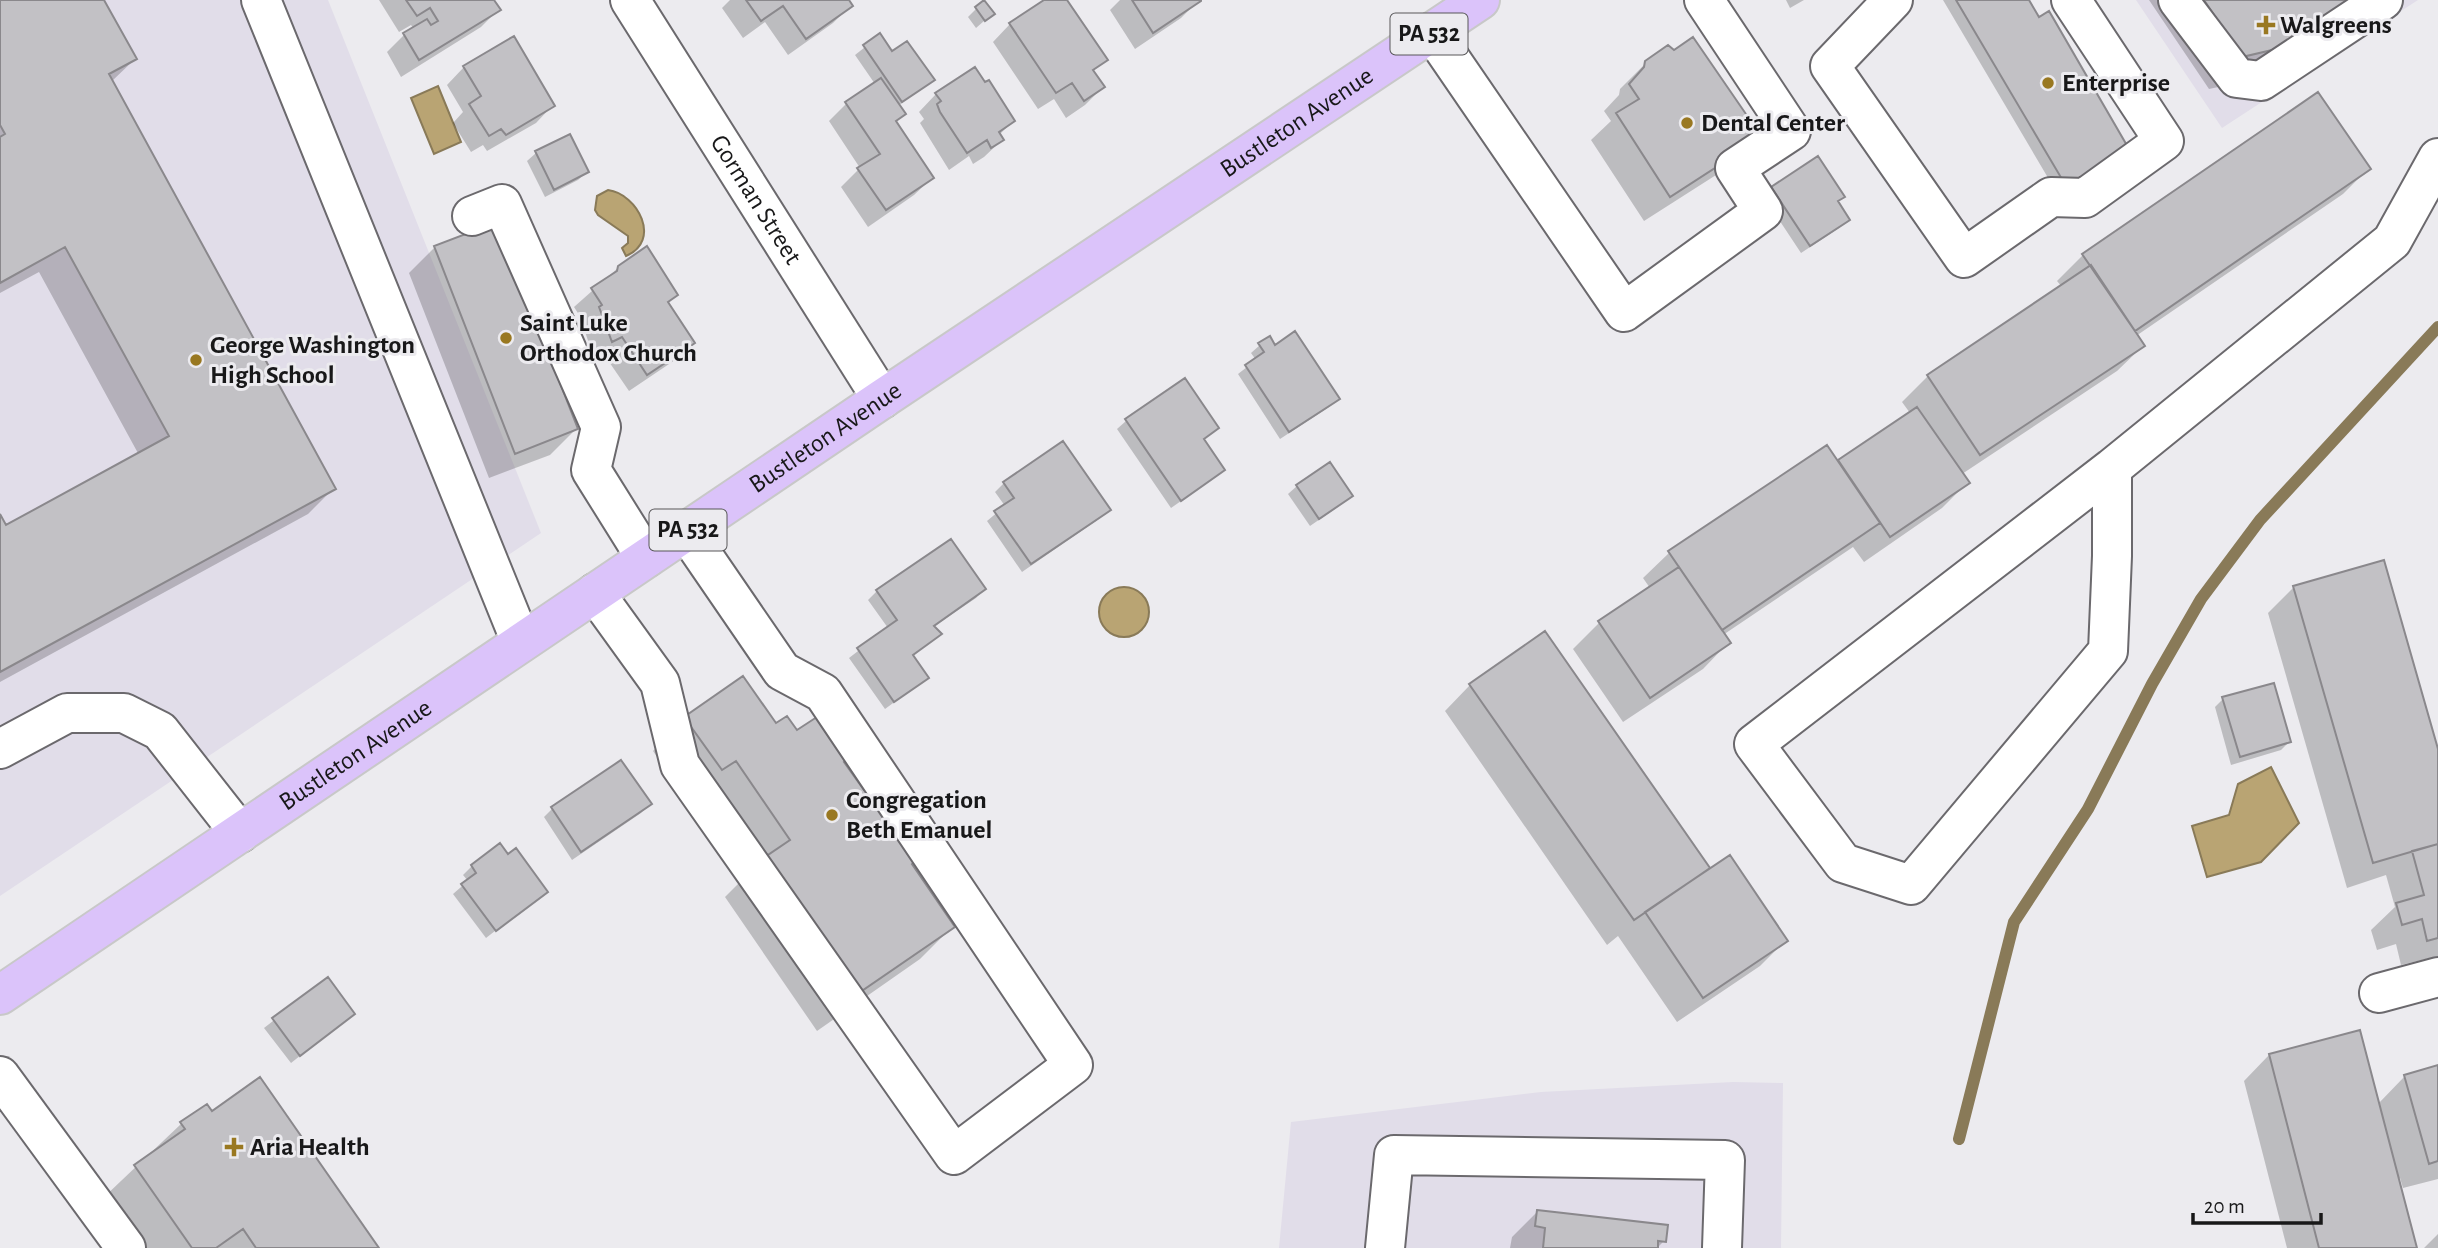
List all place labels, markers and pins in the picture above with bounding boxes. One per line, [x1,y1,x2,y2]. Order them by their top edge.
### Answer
place label: Walgreens [2280,12,2392,38]
marker: Walgreens [2258,17,2274,33]
place label: Enterprise [2062,70,2170,96]
marker: Enterprise [2040,75,2056,91]
place label: Dental Center [1701,110,1845,136]
marker: Dental Center [1679,115,1695,131]
place label: Saint Luke Orthodox Church [520,310,697,366]
marker: Saint Luke Orthodox Church [498,330,514,346]
place label: George Washington High School [210,332,415,388]
marker: George Washington High School [188,352,204,368]
place label: Congregation Beth Emanuel [846,787,992,843]
marker: Congregation Beth Emanuel [824,807,840,823]
place label: Aria Health [250,1134,370,1160]
marker: Aria Health [224,1137,244,1157]

